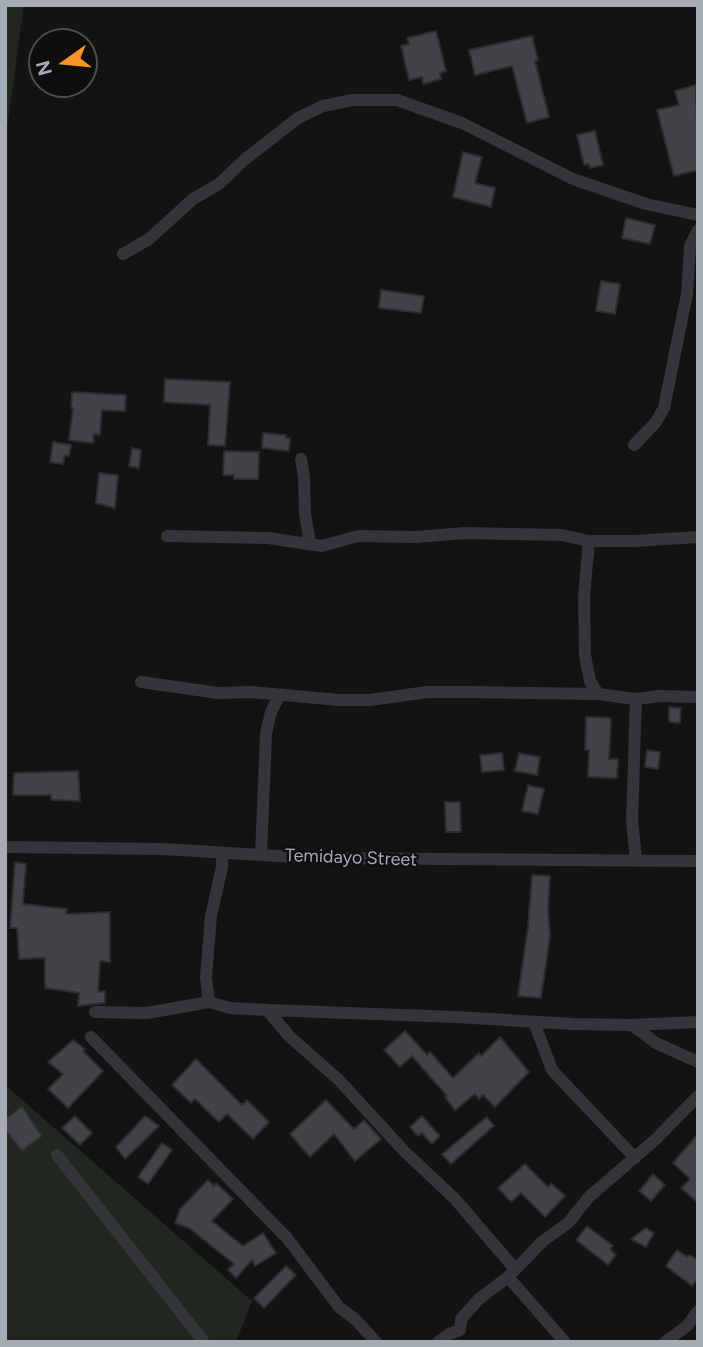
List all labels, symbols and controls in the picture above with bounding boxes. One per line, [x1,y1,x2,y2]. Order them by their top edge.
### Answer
north arrow [28,28,98,98]
text: N [31,58,57,78]
street label: Temidayo Street [285,845,417,871]

